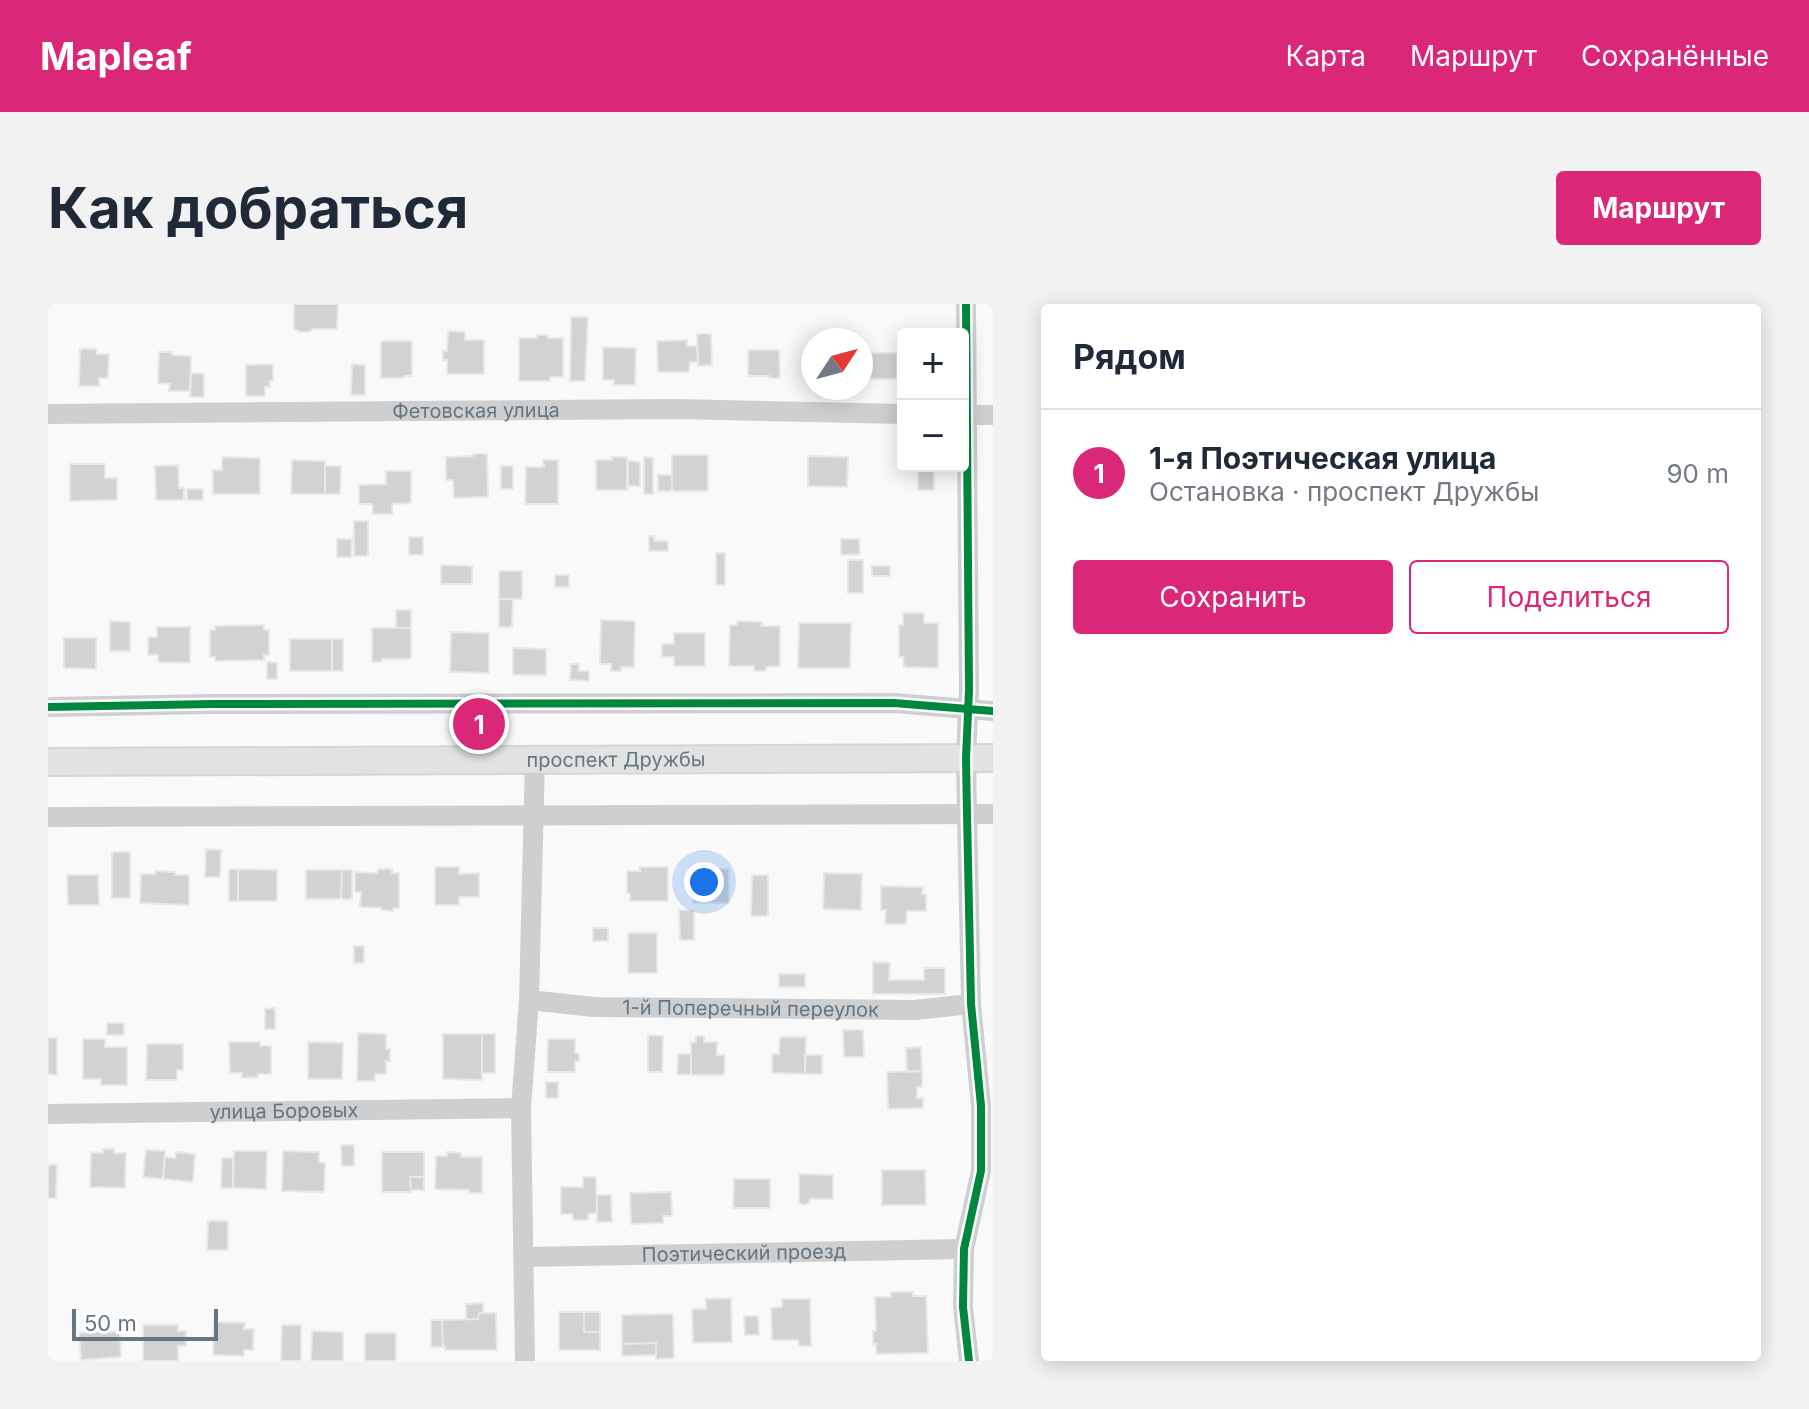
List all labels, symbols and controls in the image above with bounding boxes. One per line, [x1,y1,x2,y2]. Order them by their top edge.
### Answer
text: Mapleaf [40,33,192,79]
text: Карта [1286,39,1366,73]
text: Маршрут [1410,39,1537,73]
text: Сохранённые [1581,39,1769,73]
button: Маршрут [1556,171,1761,245]
text: Как добраться [48,174,468,242]
north arrow [801,328,873,400]
map controls [897,328,969,472]
button: + [897,328,969,400]
text: Рядом [1073,336,1186,377]
street label: Фетовская улица [392,398,560,423]
button: − [897,400,969,472]
text: 1-я Поэтическая улица [1149,440,1497,476]
text: 1 [1093,458,1105,489]
text: 90 m [1666,458,1729,489]
text: Остановка · проспект Дружбы [1149,476,1539,507]
button: Сохранить [1073,560,1393,634]
button: Поделиться [1409,560,1729,634]
pin: 1 [453,694,505,754]
street label: проспект Дружбы [526,747,706,772]
your location [684,862,724,902]
street label: 1-й Поперечный переулок [622,995,879,1022]
street label: улица Боровых [210,1098,359,1124]
street label: Поэтический проезд [641,1239,846,1267]
scale bar [72,1305,218,1341]
text: 50 m [84,1310,137,1336]

